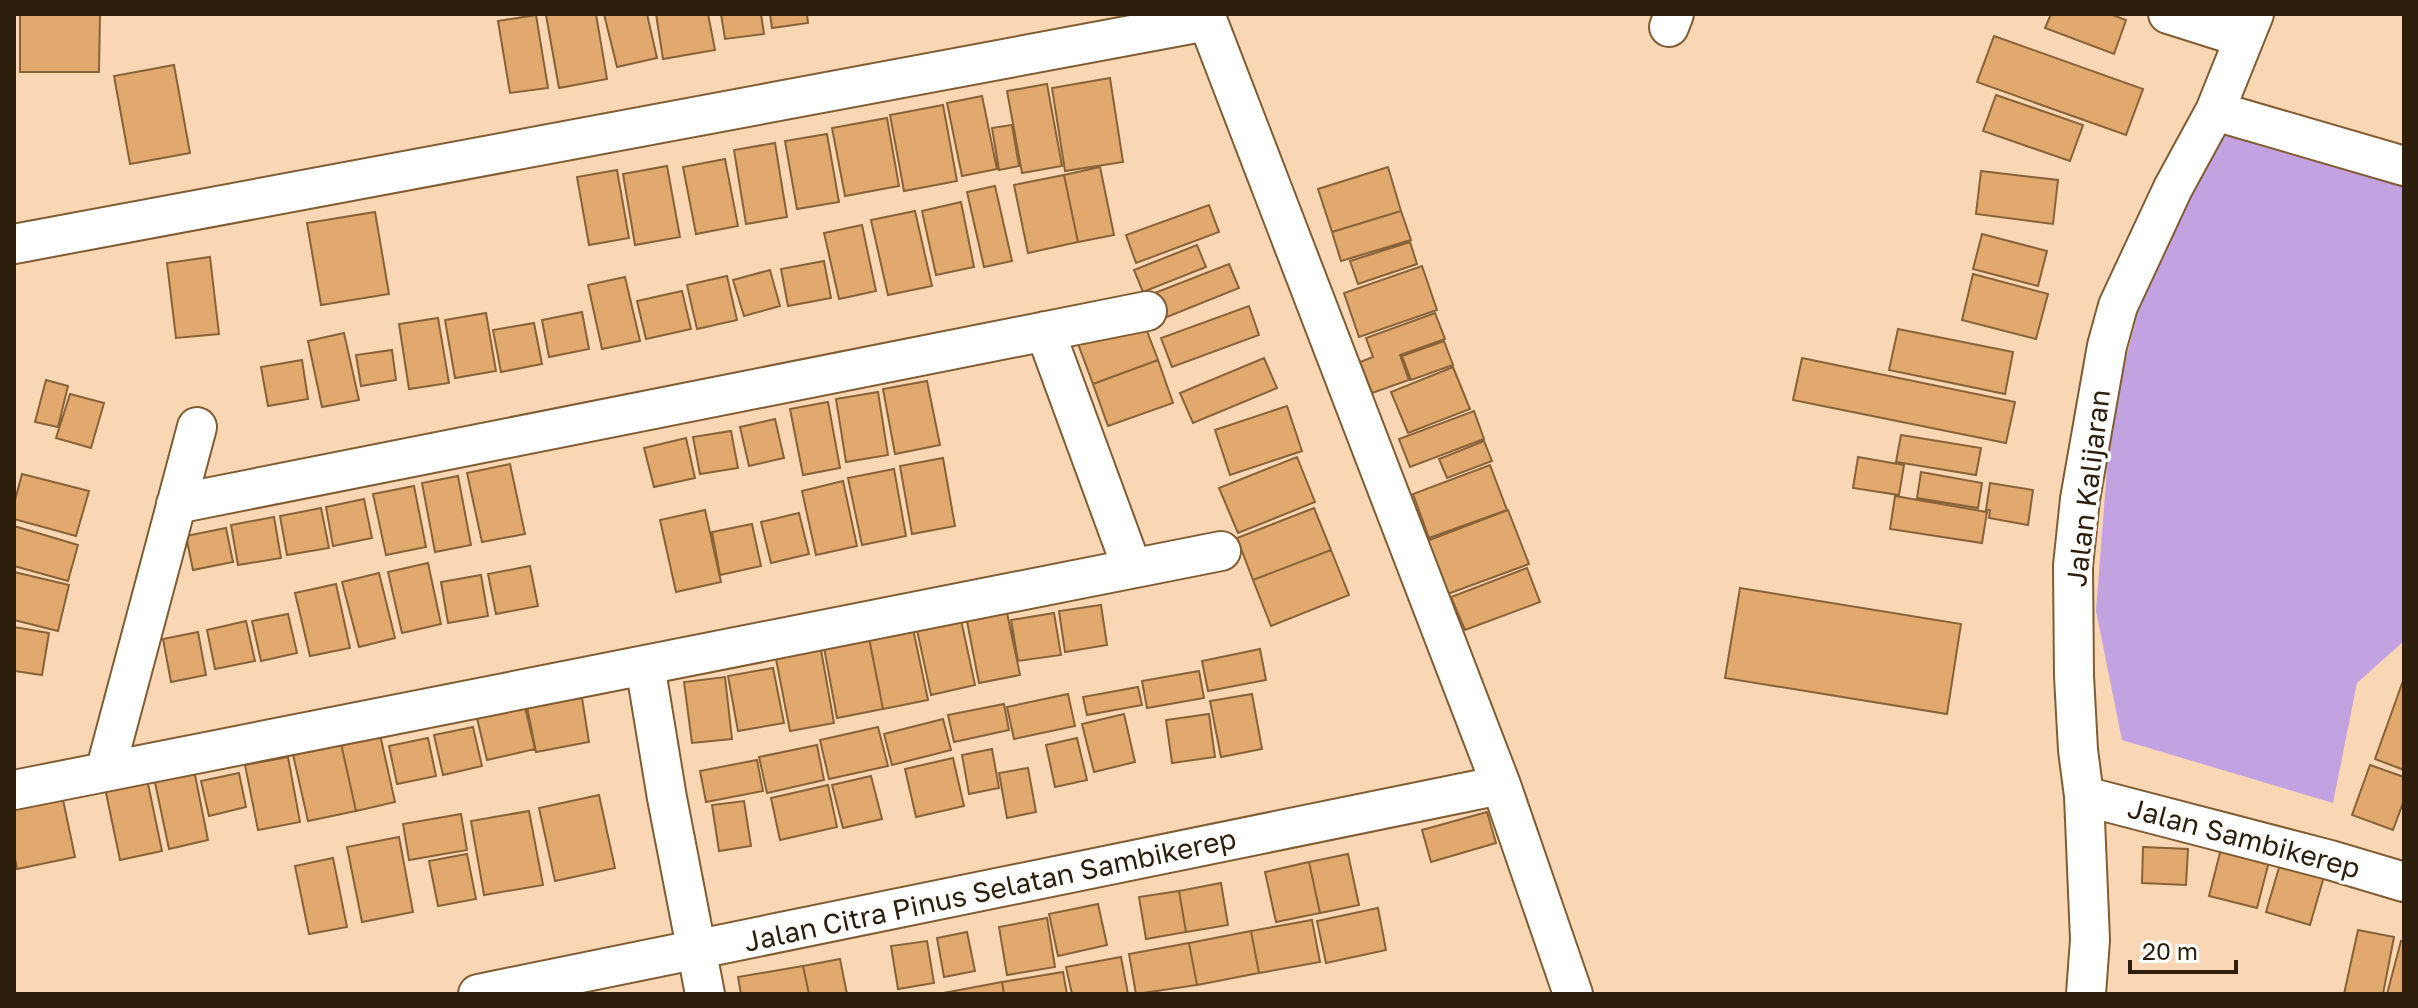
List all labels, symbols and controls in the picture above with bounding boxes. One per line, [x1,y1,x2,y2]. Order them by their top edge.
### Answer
street label: Jalan Kalijaran [2059,387,2116,589]
street label: Jalan Sambikerep [2124,791,2364,884]
street label: Jalan Citra Pinus Selatan Sambikerep [741,821,1239,958]
scale bar [2130,924,2236,974]
text: 20 m [2142,936,2198,965]

